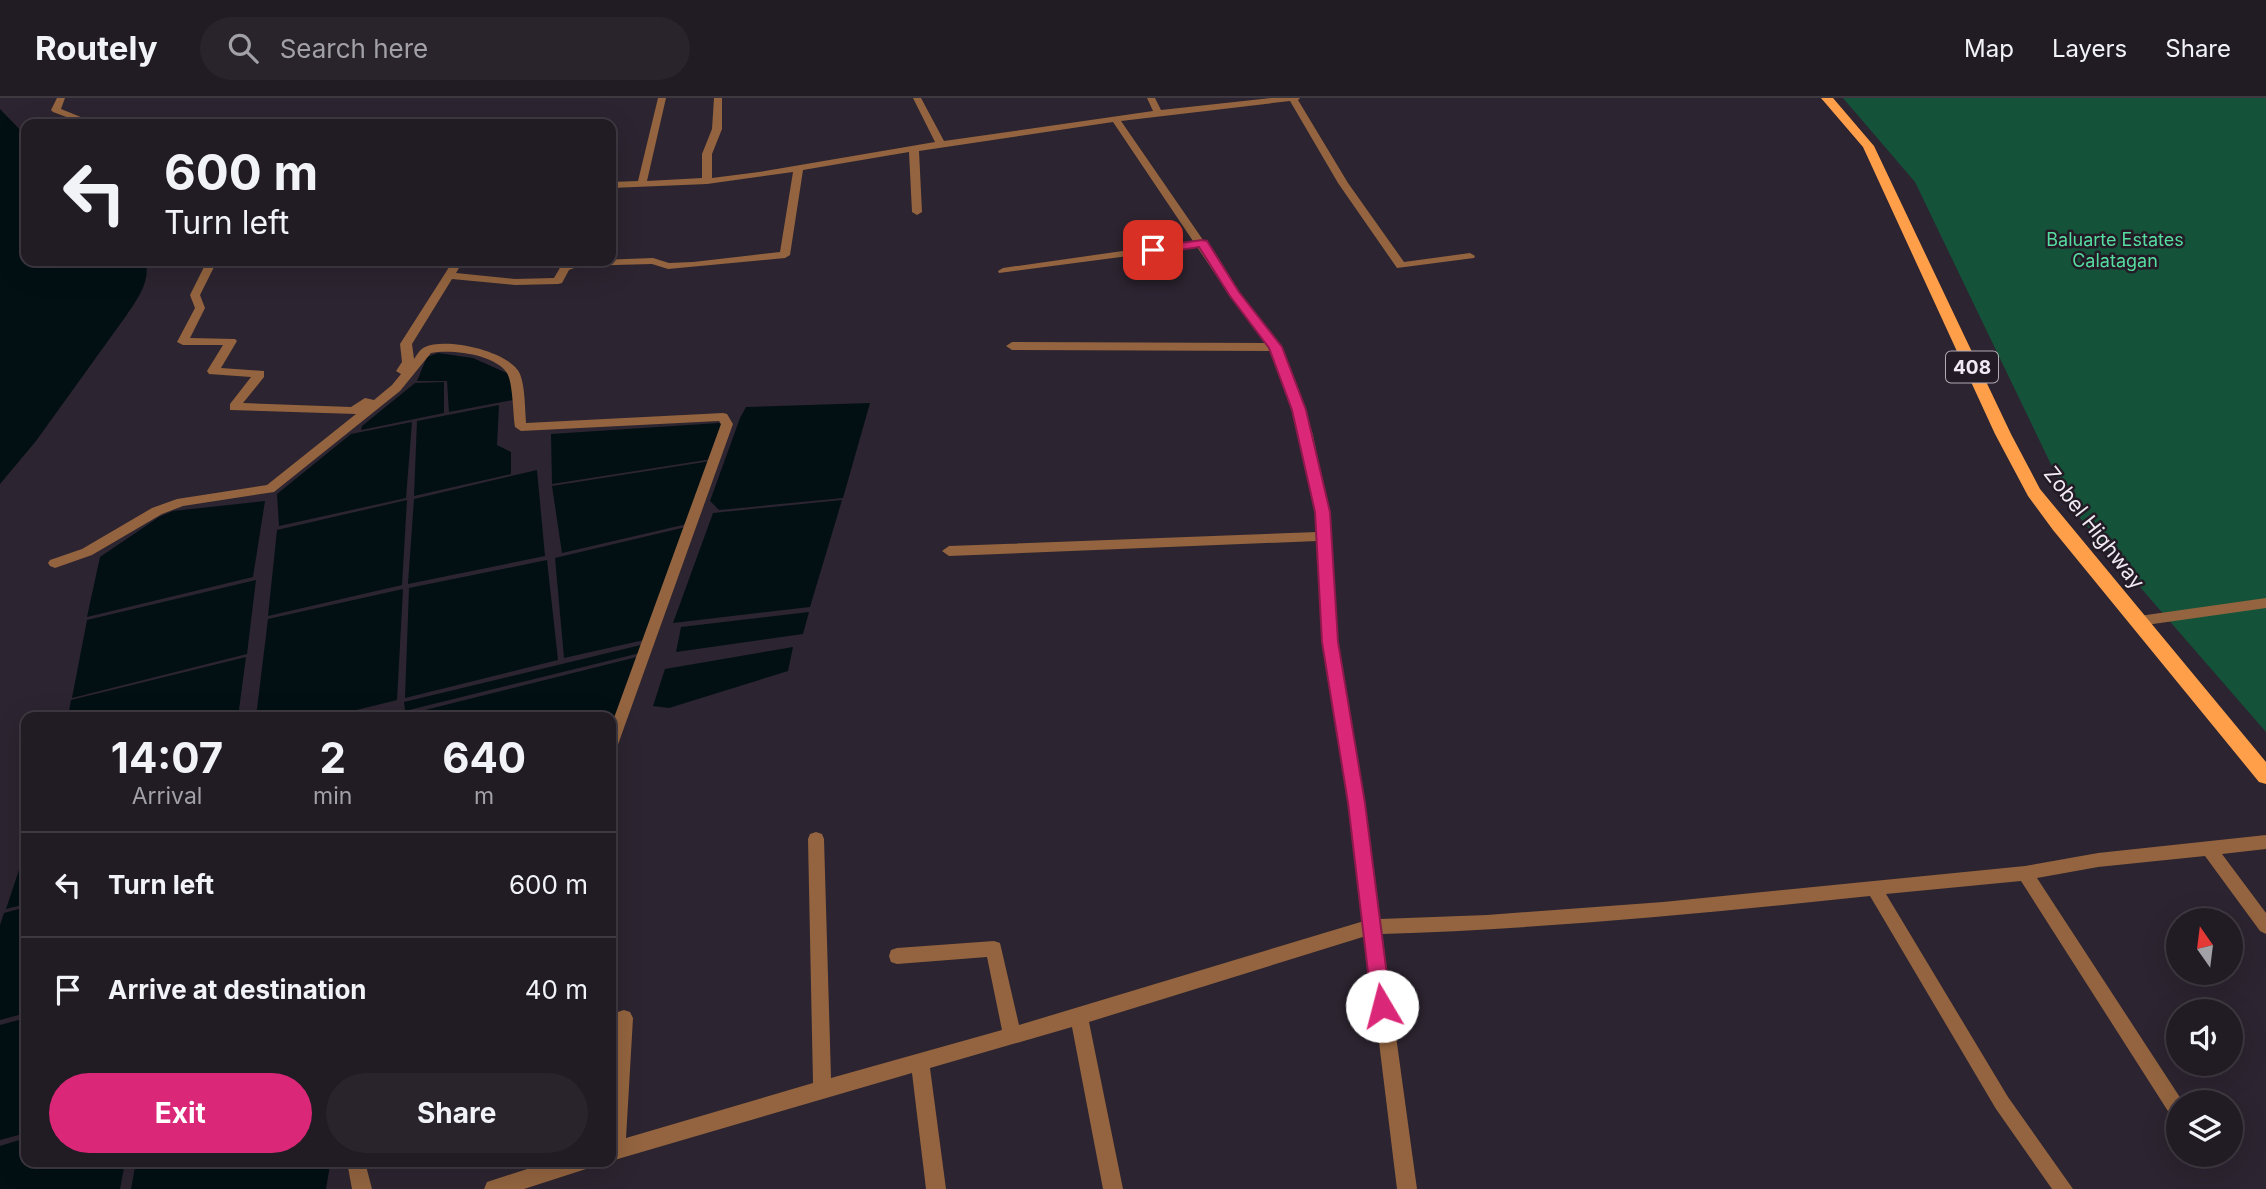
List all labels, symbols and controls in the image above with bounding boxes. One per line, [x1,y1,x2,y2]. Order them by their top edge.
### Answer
search box [200,17,690,80]
text: Routely [35,28,158,68]
icon: search [224,29,262,67]
text: Search here [280,33,428,64]
text: Map [1964,34,2014,63]
text: Layers [2052,34,2127,63]
text: Share [2165,34,2231,63]
text: 600 m [164,143,318,202]
icon: left [49,147,140,238]
text: Turn left [164,203,289,242]
pin [1123,220,1183,280]
park label: Baluarte Estates Calatagan [2046,229,2184,271]
icon: arrive [1134,231,1172,269]
road number: 408 [1946,352,1998,382]
street label: Zobel Highway [2039,462,2150,594]
text: 14:07 [111,732,223,783]
text: 2 [319,732,346,783]
text: 640 [442,732,526,783]
text: Arrival [132,782,202,810]
text: min [313,782,352,810]
text: m [474,782,494,810]
icon: left [49,866,87,904]
text: Turn left [108,869,214,900]
text: 600 m [509,869,588,900]
north arrow [2166,908,2244,985]
map controls [2166,908,2243,1167]
position arrow [1345,969,1419,1043]
icon: arrive [49,971,87,1009]
text: Arrive at destination [108,974,367,1005]
text: 40 m [525,974,588,1005]
button: sound [2166,999,2243,1076]
button: Exit [49,1073,312,1153]
button: Share [326,1073,588,1153]
button: layers [2166,1090,2243,1167]

